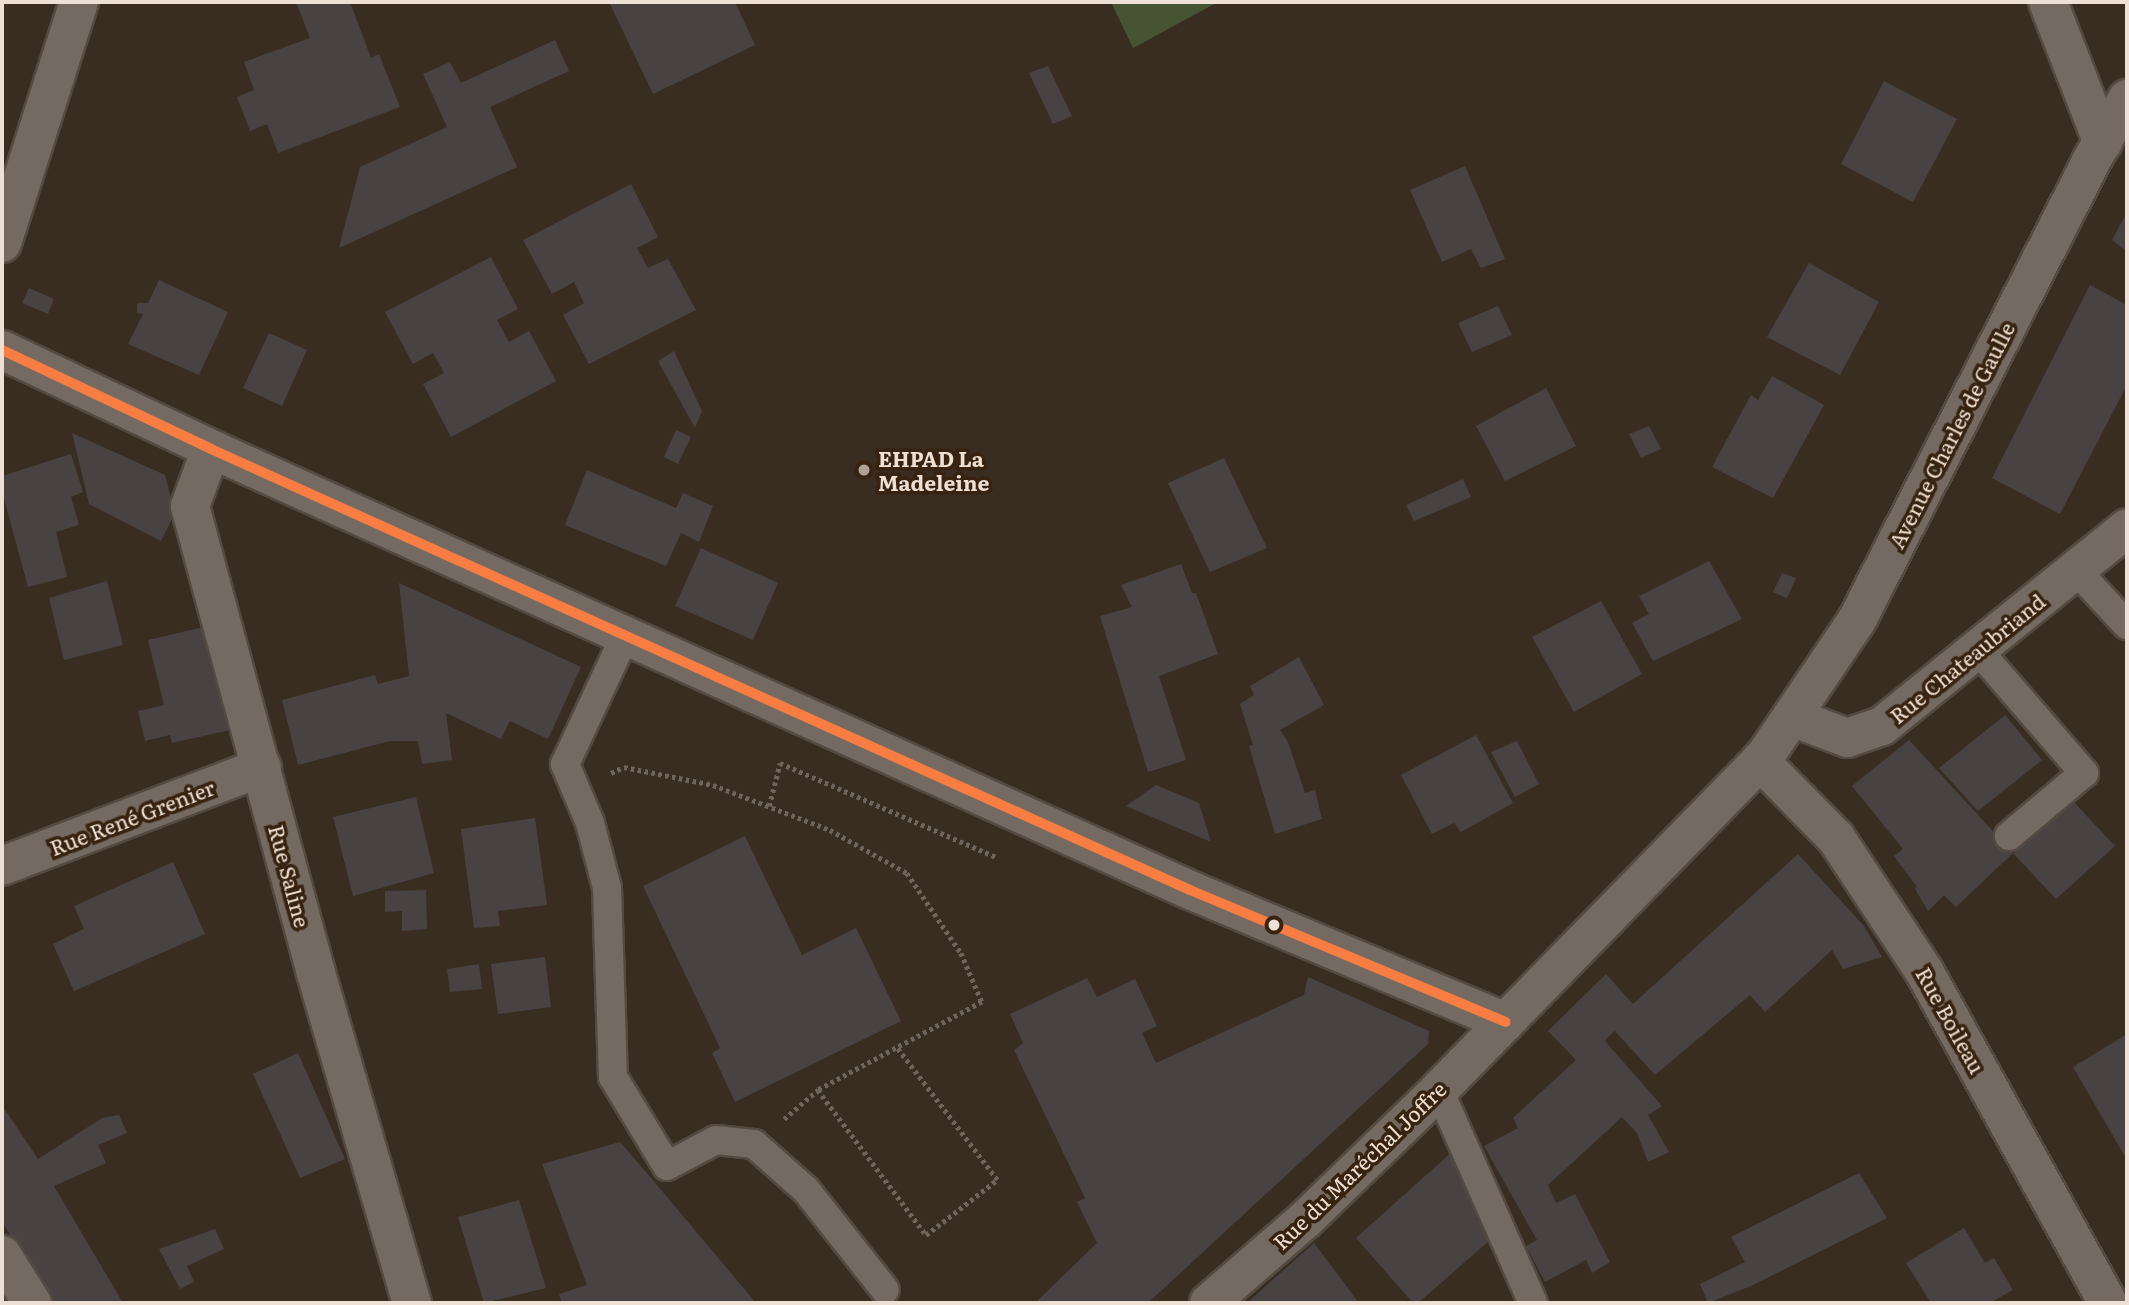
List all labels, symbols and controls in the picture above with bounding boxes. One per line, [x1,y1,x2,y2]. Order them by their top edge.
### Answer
street label: Avenue Charles de Gaulle [1883,318,2019,552]
place label: EHPAD La Madeleine [878,445,989,495]
marker: EHPAD La Madeleine [856,462,872,478]
street label: Rue Chateaubriand [1884,588,2050,728]
street label: Rue René Grenier [46,774,218,860]
street label: Rue Saline [264,822,316,930]
unlabelled marker [1267,918,1281,932]
street label: Rue Boileau [1911,962,1991,1078]
street label: Rue du Maréchal Joffre [1267,1076,1451,1254]

